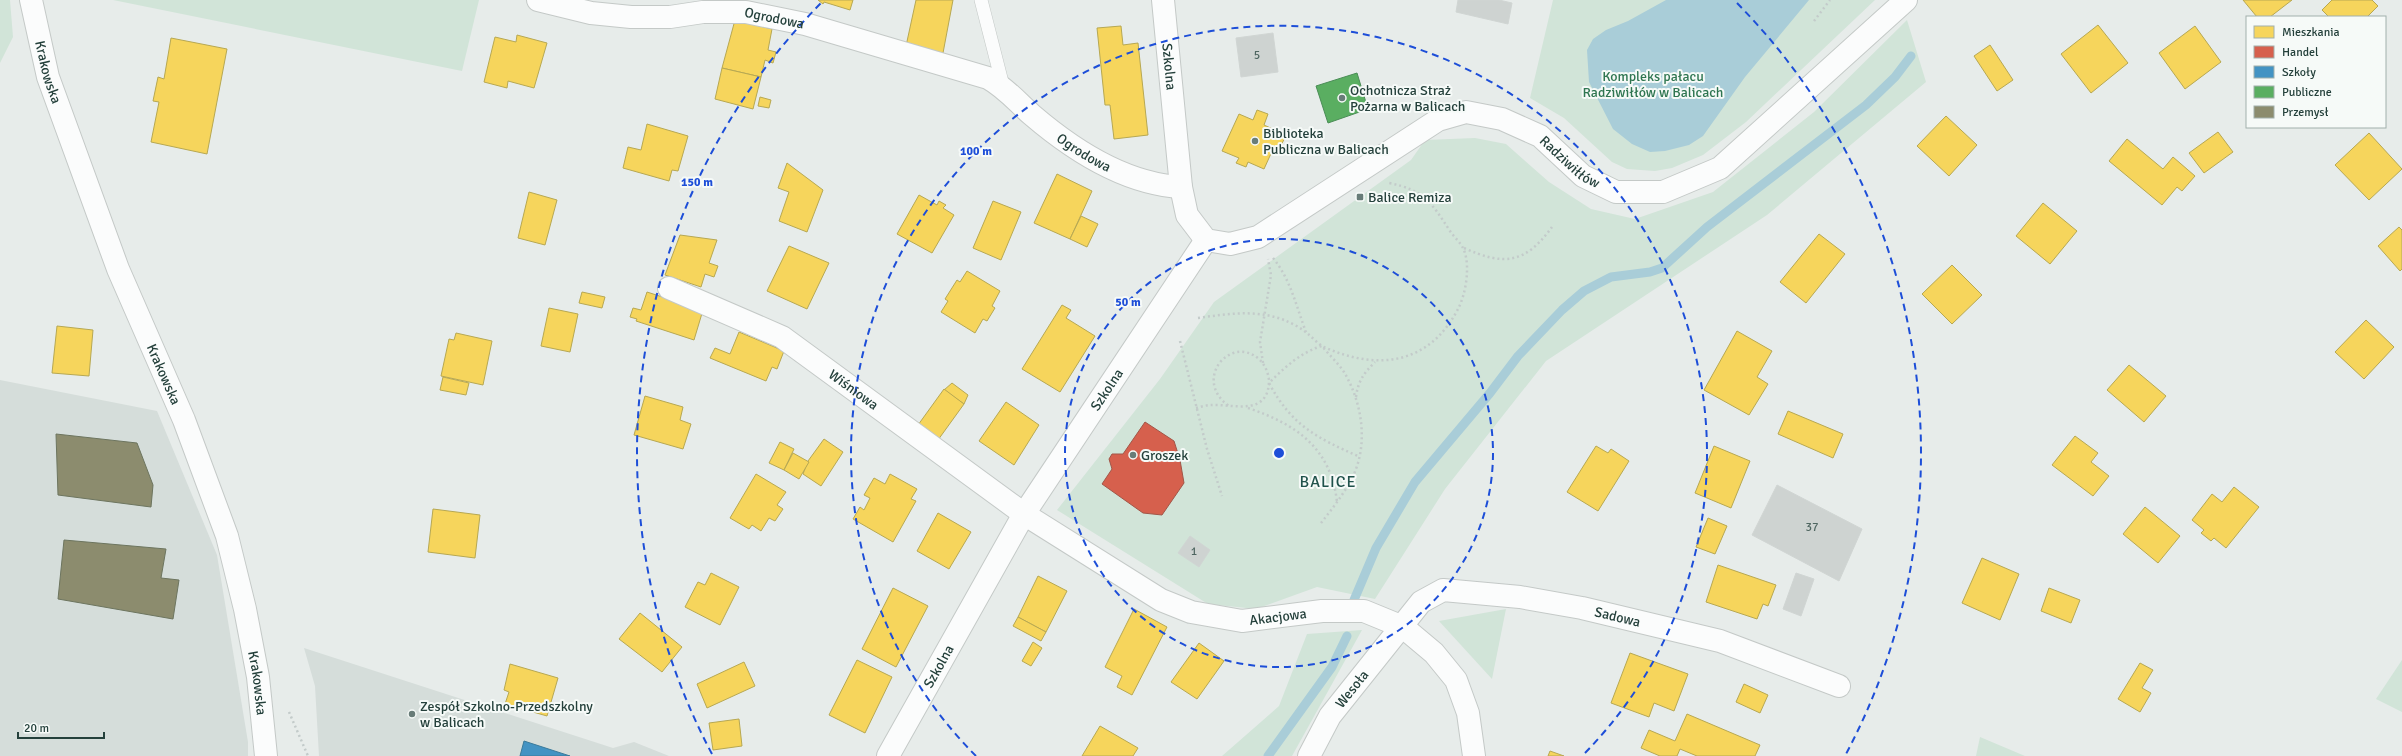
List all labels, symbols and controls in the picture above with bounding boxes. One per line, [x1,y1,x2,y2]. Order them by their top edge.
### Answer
street label: Ogrodowa [743,3,806,32]
legend [2246,16,2386,128]
text: Mieszkania [2282,25,2340,40]
street label: Krakowska [32,39,65,106]
street label: Szkolna [1159,43,1180,91]
text: Handel [2282,45,2319,60]
house number: 5 [1254,48,1260,63]
text: Szkoły [2282,65,2316,80]
park label: Kompleks pałacu Radziwiłłów w Balicach [1583,68,1723,101]
place label: Ochotnicza Straż Pożarna w Balicach [1350,82,1465,115]
text: Publiczne [2282,85,2332,100]
marker: Ochotnicza Straż Pożarna w Balicach [1337,93,1347,103]
text: Przemysł [2282,105,2329,120]
place label: Biblioteka Publiczna w Balicach [1263,125,1389,158]
street label: Ogrodowa [1054,129,1114,175]
street label: Radziwiłłów [1536,132,1603,191]
marker: Biblioteka Publiczna w Balicach [1250,136,1260,146]
text: 100 m [960,144,992,159]
text: 150 m [681,175,713,190]
place label: Balice Remiza [1368,189,1452,206]
marker: Balice Remiza [1355,192,1365,202]
text: 50 m [1115,295,1141,310]
street label: Krakowska [143,341,185,407]
street label: Szkolna [1087,365,1127,414]
street label: Wiśniowa [825,366,882,413]
centre of rings [1272,446,1286,460]
place label: Groszek [1141,447,1188,464]
marker: Groszek [1128,450,1138,460]
district label: BALICE [1299,472,1357,492]
house number: 37 [1806,520,1818,535]
house number: 1 [1191,544,1197,559]
street label: Sadowa [1593,603,1642,630]
street label: Akacjowa [1248,605,1307,629]
street label: Szkolna [920,642,957,691]
street label: Krakowska [245,649,270,716]
street label: Wesoła [1331,666,1372,711]
place label: Zespół Szkolno-Przedszkolny w Balicach [420,698,593,731]
marker: Zespół Szkolno-Przedszkolny w Balicach [407,709,417,719]
scale bar [18,714,104,740]
text: 20 m [24,721,49,736]

